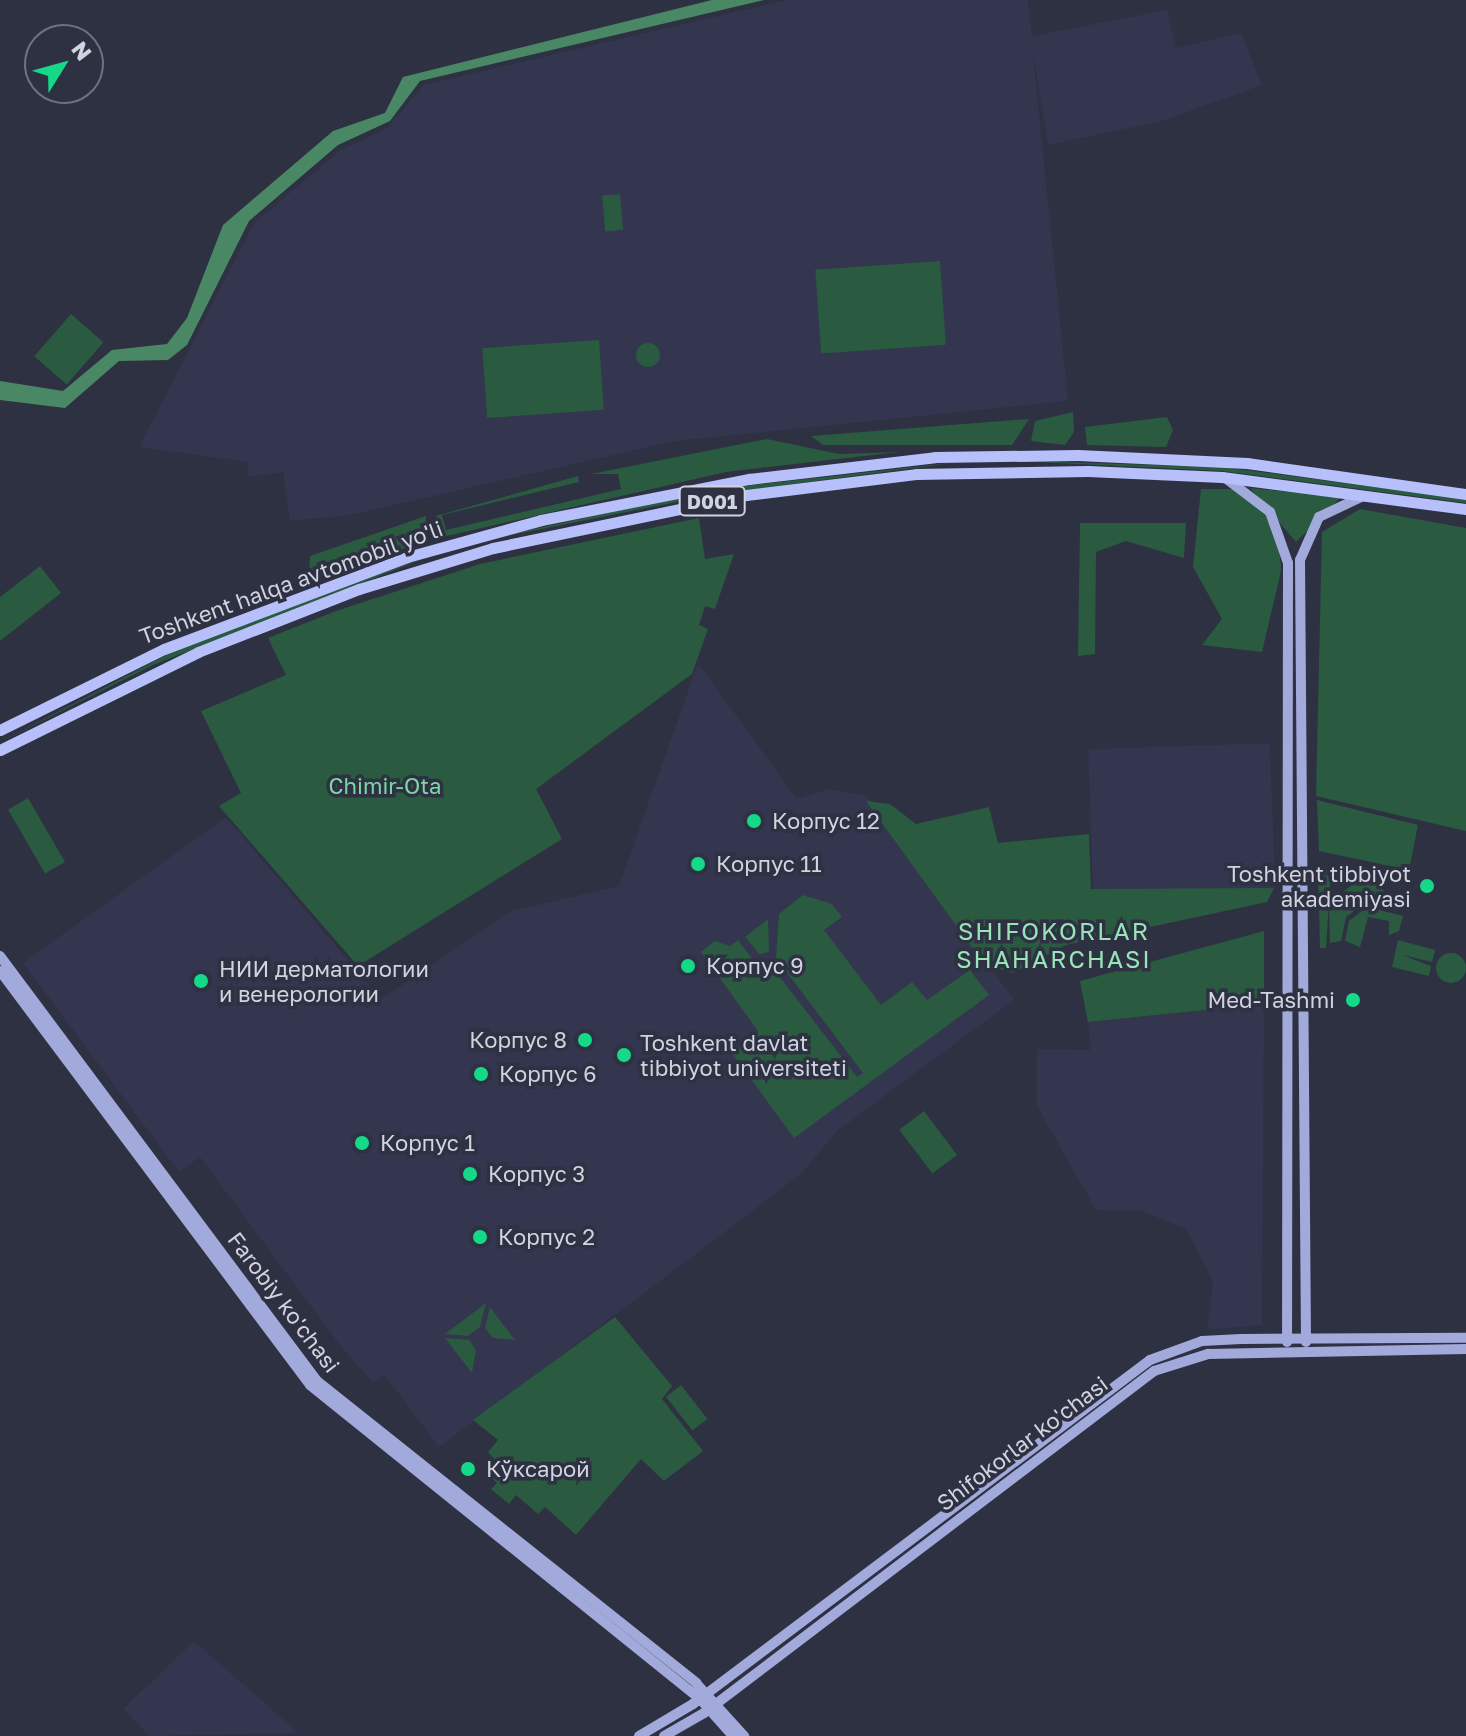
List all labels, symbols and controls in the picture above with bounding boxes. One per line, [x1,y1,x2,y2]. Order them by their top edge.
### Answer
north arrow [24,24,104,104]
text: N [66,36,98,65]
road number: D001 [678,485,746,517]
street label: Toshkent halqa avtomobil yo'li [136,515,446,649]
park label: Chimir-Ota [329,773,441,799]
place label: Корпус 12 [772,808,880,834]
marker: Корпус 12 [743,810,765,832]
place label: Корпус 11 [716,851,822,877]
marker: Корпус 11 [687,853,709,875]
place label: Toshkent tibbiyot akademiyasi [1227,860,1411,912]
marker: Toshkent tibbiyot akademiyasi [1418,877,1436,895]
district label: SHIFOKORLAR SHAHARCHASI [956,917,1152,973]
place label: Корпус 9 [706,953,804,979]
place label: НИИ дерматологии и венерологии [219,955,429,1006]
marker: Корпус 9 [677,955,699,977]
marker: НИИ дерматологии и венерологии [190,970,212,992]
place label: Med-Tashmi [1207,987,1335,1013]
marker: Med-Tashmi [1342,989,1364,1011]
place label: Корпус 8 [469,1027,567,1053]
marker: Корпус 8 [574,1029,596,1051]
place label: Toshkent davlat tibbiyot universiteti [640,1029,847,1080]
marker: Toshkent davlat tibbiyot universiteti [615,1046,633,1064]
place label: Корпус 6 [499,1061,597,1087]
marker: Корпус 6 [470,1063,492,1085]
place label: Корпус 1 [380,1130,475,1156]
marker: Корпус 1 [351,1132,373,1154]
place label: Корпус 3 [488,1161,585,1187]
marker: Корпус 3 [459,1163,481,1185]
place label: Корпус 2 [498,1224,595,1250]
marker: Корпус 2 [469,1226,491,1248]
street label: Farobiy ko'chasi [223,1227,345,1377]
street label: Shifokorlar ko'chasi [931,1370,1113,1516]
place label: Кўксарой [486,1456,590,1482]
marker: Кўксарой [457,1458,479,1480]

